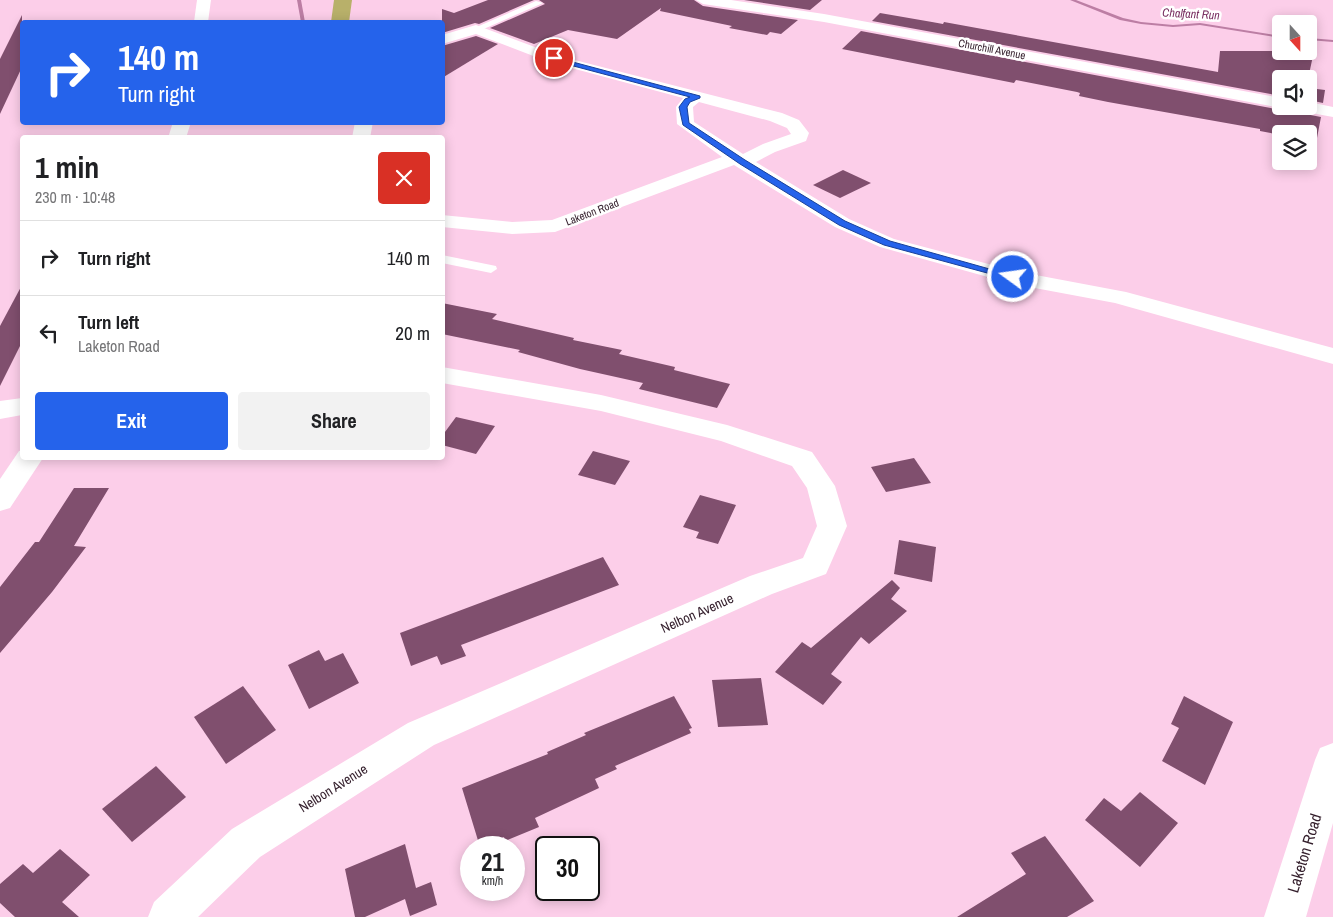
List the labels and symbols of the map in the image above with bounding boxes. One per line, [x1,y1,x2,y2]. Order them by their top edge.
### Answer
water label: Chalfant Run [1162,5,1220,23]
north arrow [1272,15,1318,60]
street label: Churchill Avenue [957,36,1027,62]
pin [533,37,575,79]
street label: Laketon Road [563,195,621,229]
position arrow [986,250,1038,302]
street label: Nelbon Avenue [658,589,736,637]
street label: Nelbon Avenue [295,760,371,816]
street label: Laketon Road [1282,811,1326,895]
speed limit sign: 30 [535,836,600,901]

